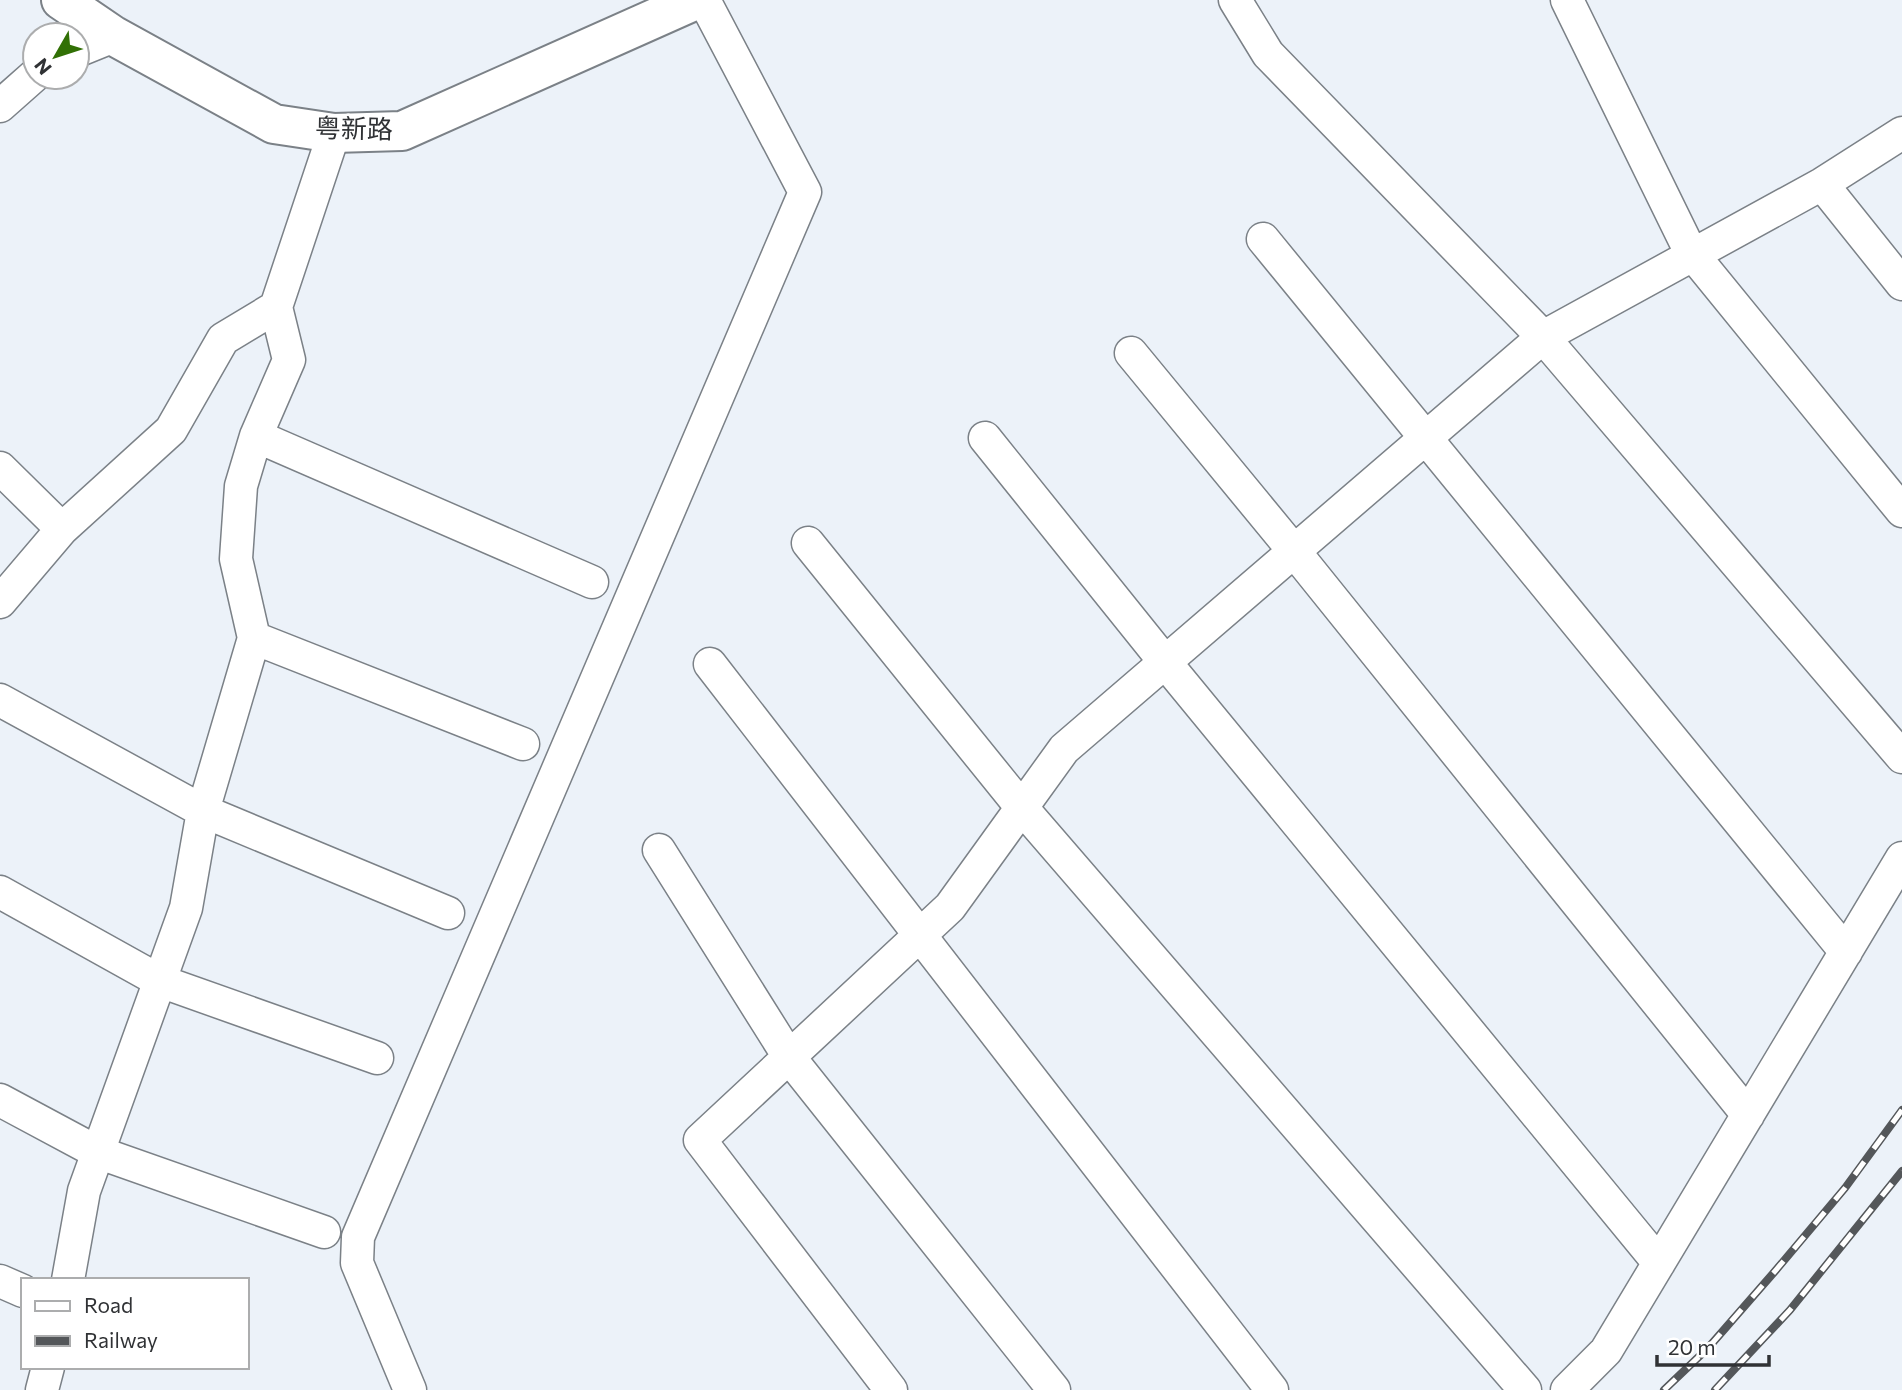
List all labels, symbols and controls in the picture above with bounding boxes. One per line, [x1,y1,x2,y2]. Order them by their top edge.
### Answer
north arrow [21,21,91,91]
text: N [29,54,56,80]
street label: 粤新路 [315,111,393,144]
legend [21,1278,248,1369]
text: Road [84,1292,133,1317]
scale bar [1657,1324,1769,1368]
text: Railway [84,1327,158,1352]
text: 20 m [1668,1334,1716,1359]

